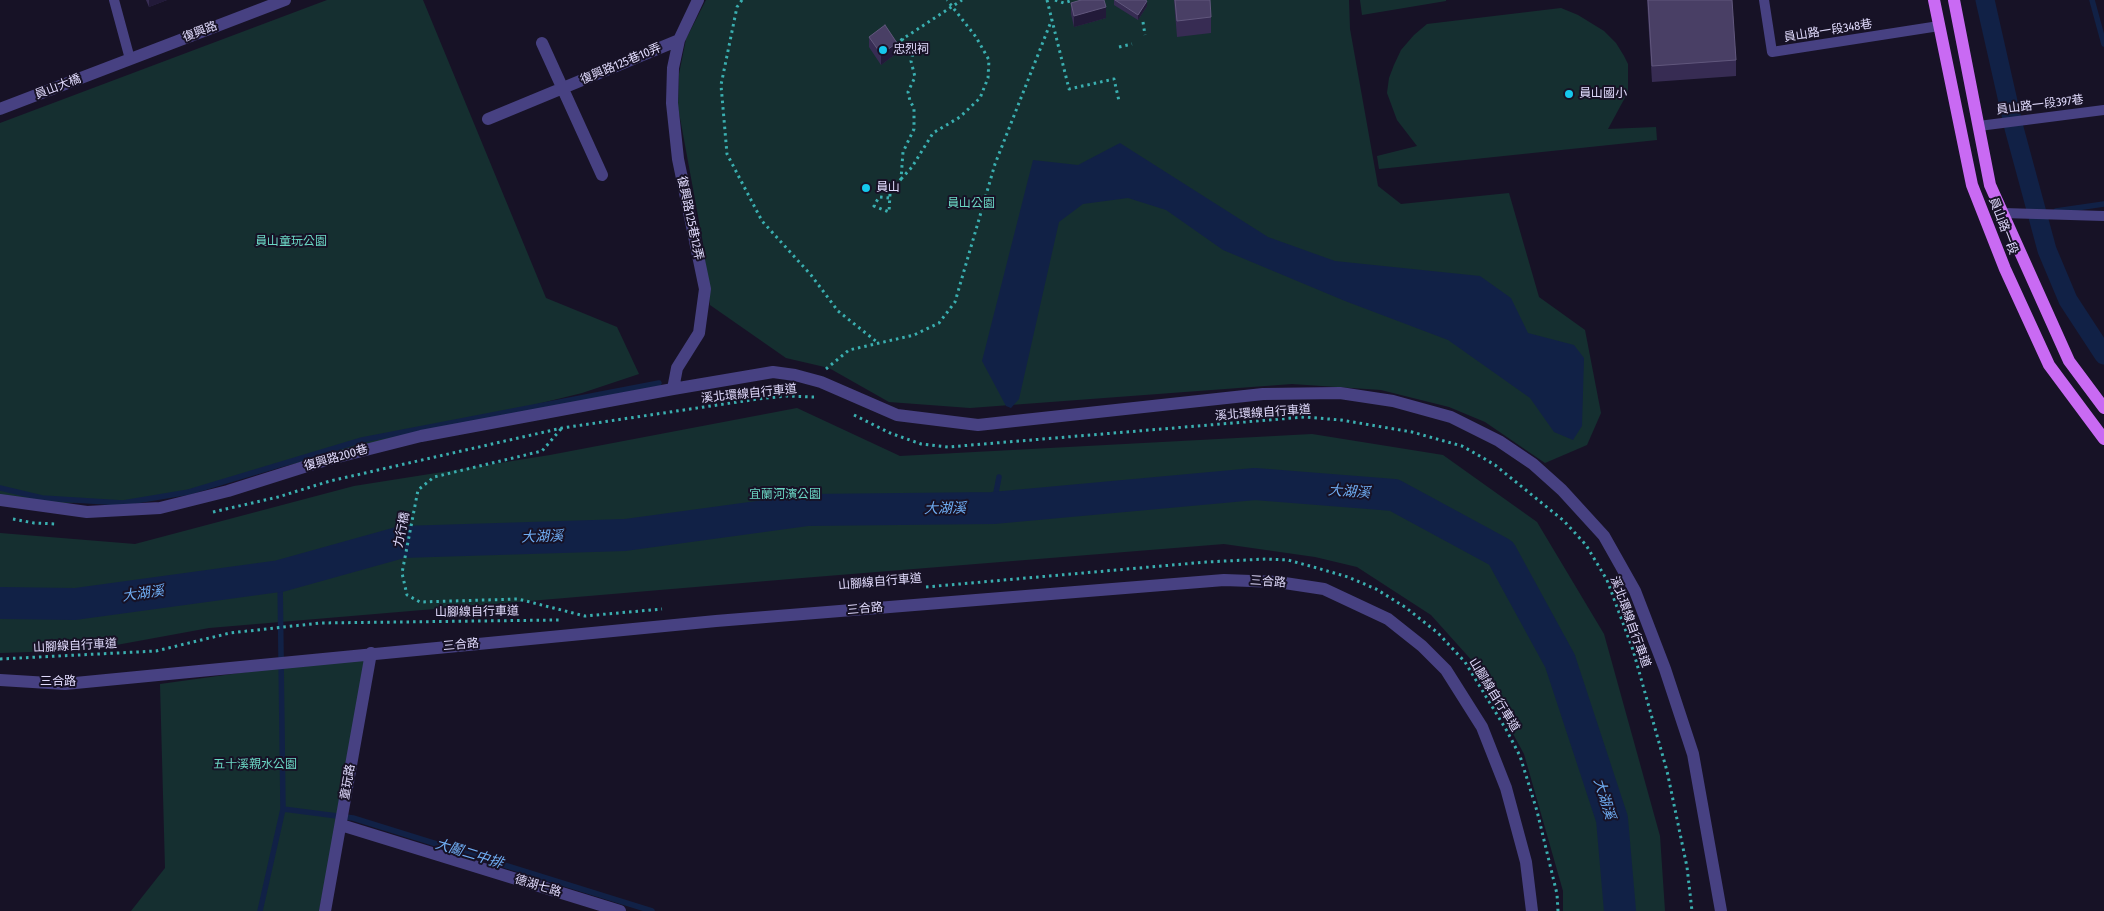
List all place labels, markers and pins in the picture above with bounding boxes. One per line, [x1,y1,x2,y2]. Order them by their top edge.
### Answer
place label: 忠烈祠 [893,43,929,57]
marker: 忠烈祠 [877,44,889,56]
place label: 員山國小 [1579,87,1627,101]
marker: 員山國小 [1563,88,1575,100]
place label: 員山 [876,181,900,195]
marker: 員山 [860,182,872,194]

